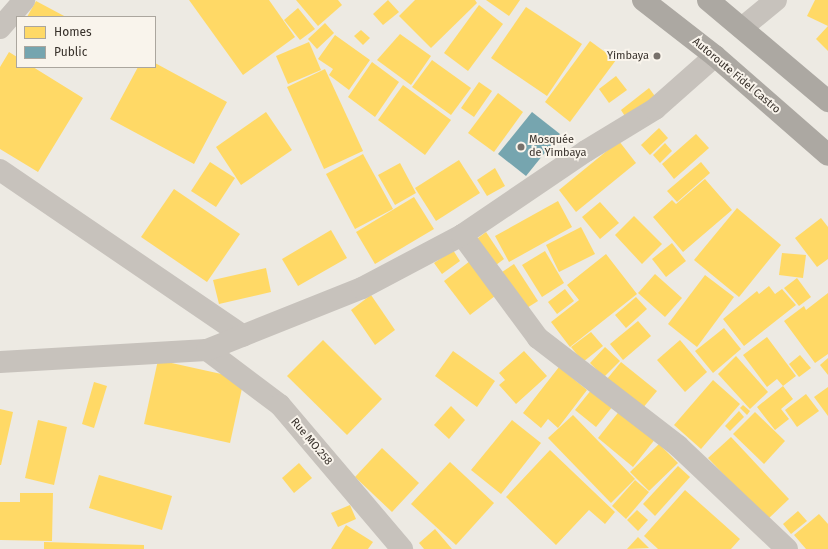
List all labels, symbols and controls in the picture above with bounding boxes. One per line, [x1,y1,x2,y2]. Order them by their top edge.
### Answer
legend [16,16,156,68]
text: Homes [54,25,92,39]
street label: Autoroute Fidel Castro [689,35,783,117]
text: Public [54,45,87,59]
place label: Yimbaya [607,49,649,63]
marker: Yimbaya [652,51,662,61]
place label: Mosquée de Yimbaya [529,134,587,160]
marker: Mosquée de Yimbaya [516,142,526,152]
street label: Rue MO.258 [287,416,335,468]

